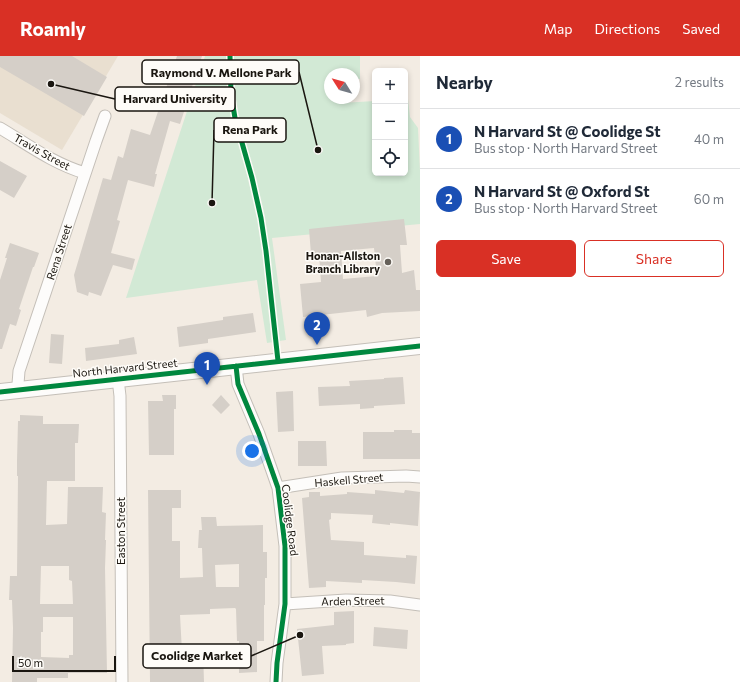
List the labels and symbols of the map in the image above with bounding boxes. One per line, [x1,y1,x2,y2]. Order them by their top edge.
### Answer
callout: Raymond V. Mellone Park [142,60,299,84]
text: Raymond V. Mellone Park [150,65,292,79]
north arrow [324,68,360,104]
callout: Harvard University [115,87,235,111]
text: Harvard University [123,91,227,105]
callout: Rena Park [214,118,286,142]
text: Rena Park [222,122,278,136]
street label: Travis Street [12,131,73,173]
street label: Rena Street [43,222,74,281]
place label: Honan-Allston Branch Library [306,249,380,275]
marker: Honan-Allston Branch Library [383,257,393,267]
pin: 2 [304,312,330,345]
pin: 1 [194,352,220,385]
street label: North Harvard Street [72,355,179,379]
your location [242,441,262,461]
street label: Haskell Street [314,470,385,489]
street label: Coolidge Road [280,483,301,557]
street label: Easton Street [114,497,127,565]
street label: Arden Street [321,593,385,608]
callout: Coolidge Market [143,644,251,668]
text: Coolidge Market [151,648,243,662]
scale bar [12,654,116,673]

